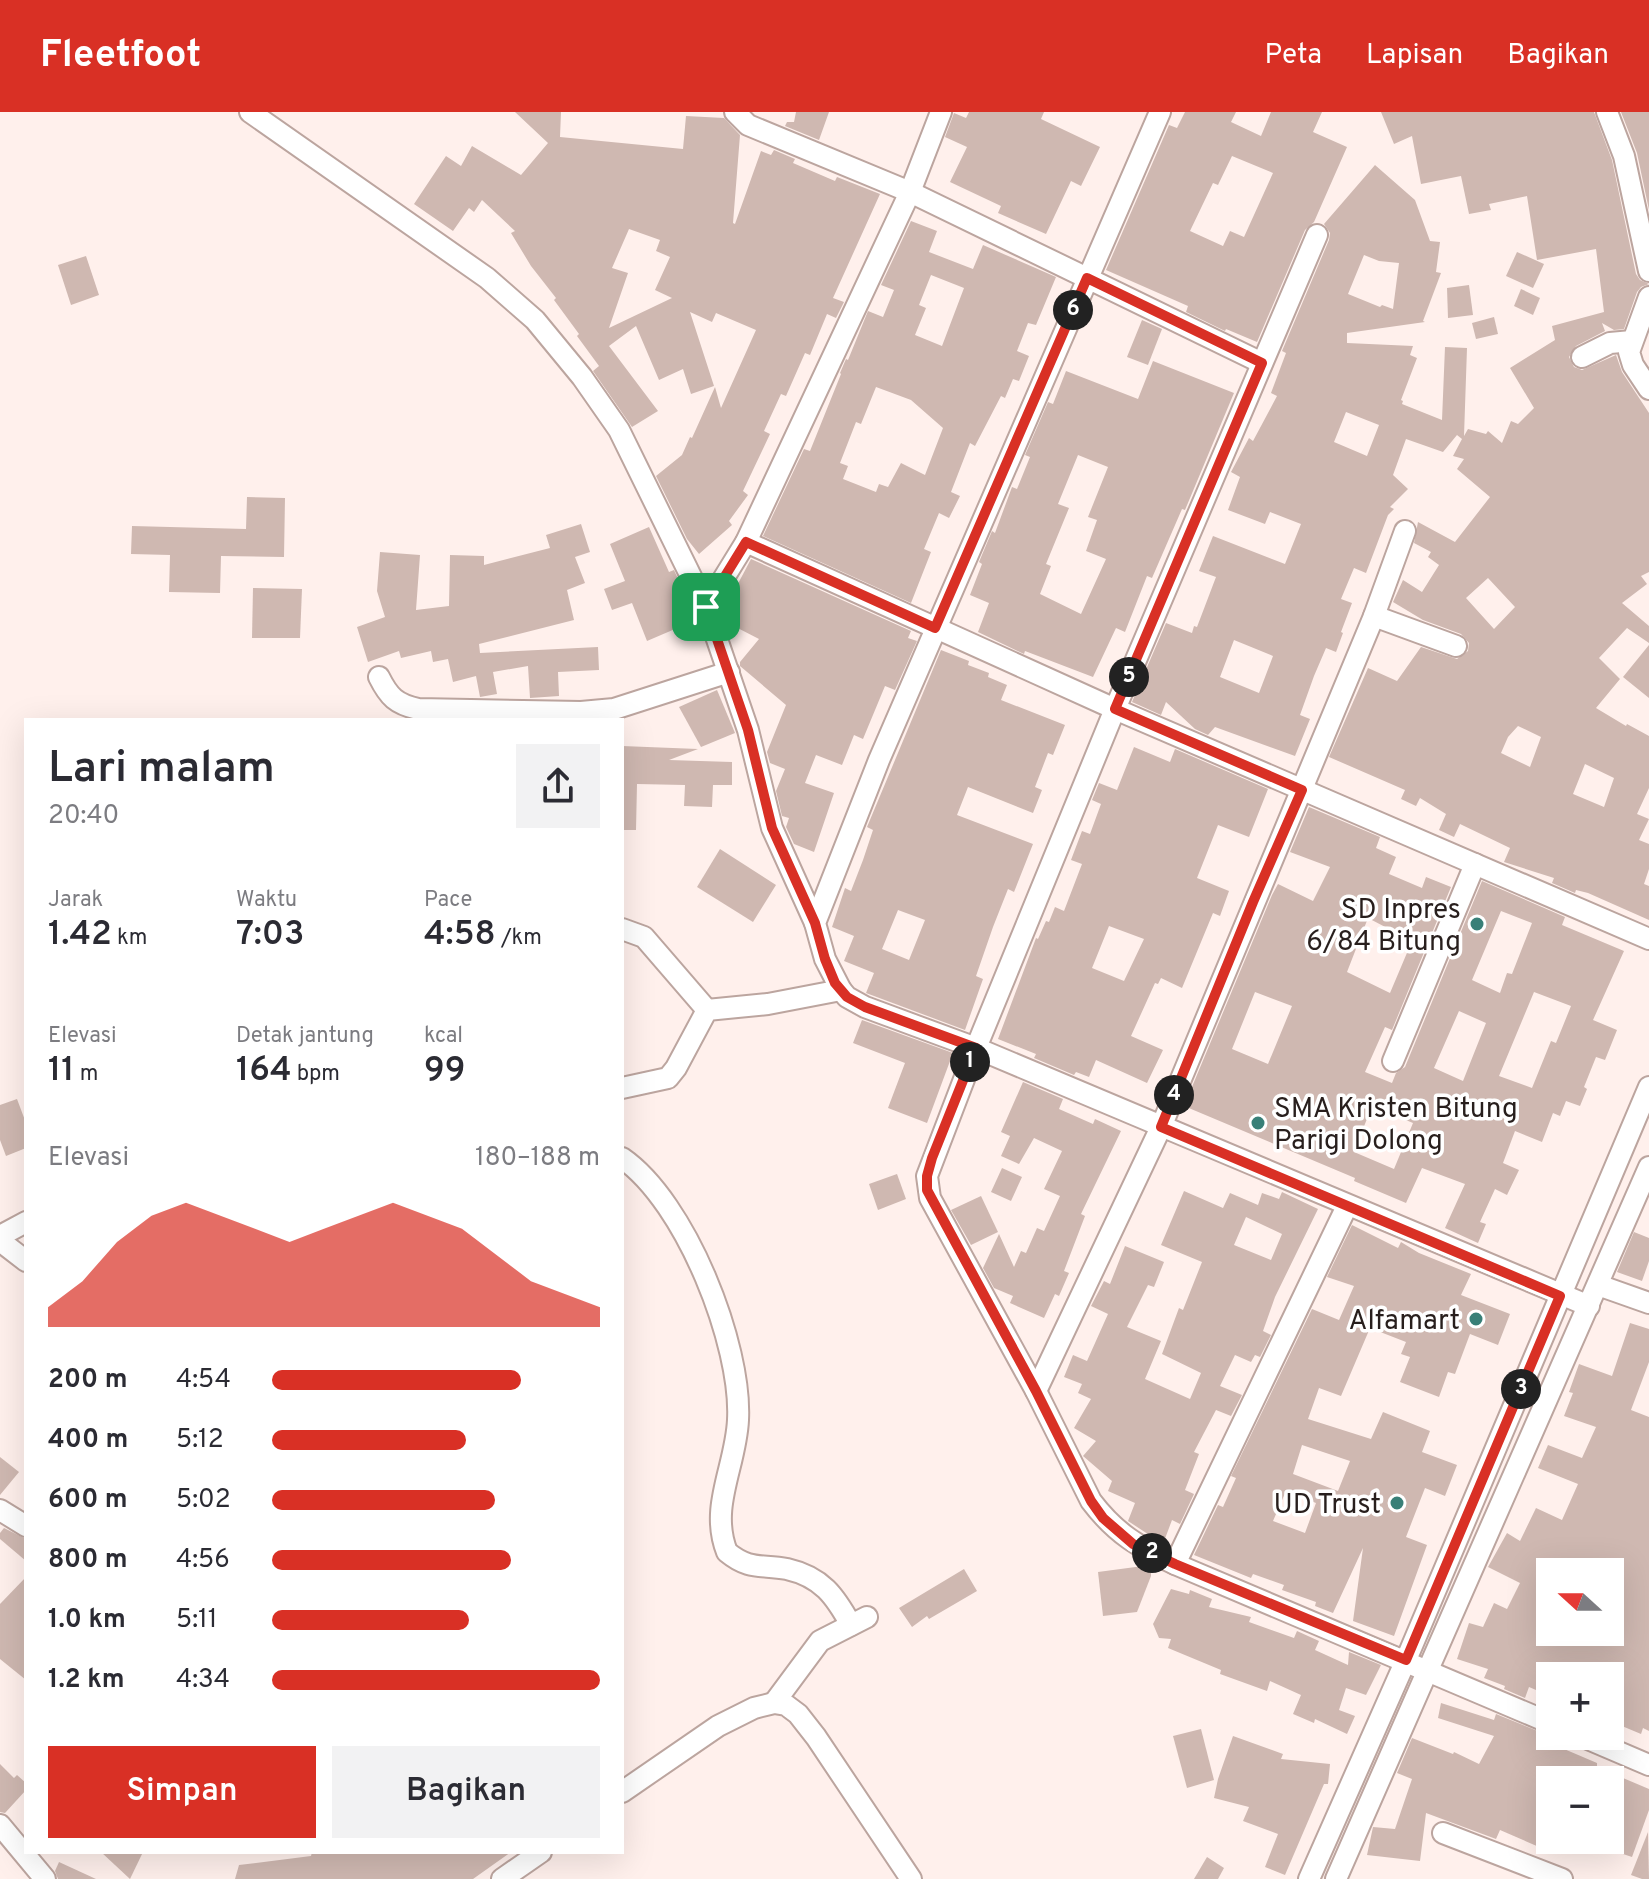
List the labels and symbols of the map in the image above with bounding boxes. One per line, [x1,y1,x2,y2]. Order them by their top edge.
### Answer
pin: 6 [1053,290,1093,330]
pin [672,573,740,641]
pin: 5 [1109,657,1149,697]
place label: SD Inpres 6/84 Bitung [1306,893,1461,961]
marker: SD Inpres 6/84 Bitung [1468,915,1486,933]
pin: 1 [950,1042,990,1082]
pin: 4 [1154,1075,1194,1115]
place label: SMA Kristen Bitung Parigi Dolong [1274,1092,1518,1160]
marker: SMA Kristen Bitung Parigi Dolong [1249,1114,1267,1132]
place label: Alfamart [1348,1304,1460,1340]
marker: Alfamart [1467,1310,1485,1328]
pin: 3 [1501,1369,1541,1409]
place label: UD Trust [1273,1488,1381,1524]
marker: UD Trust [1388,1494,1406,1512]
pin: 2 [1132,1533,1172,1573]
north arrow [1536,1558,1624,1646]

